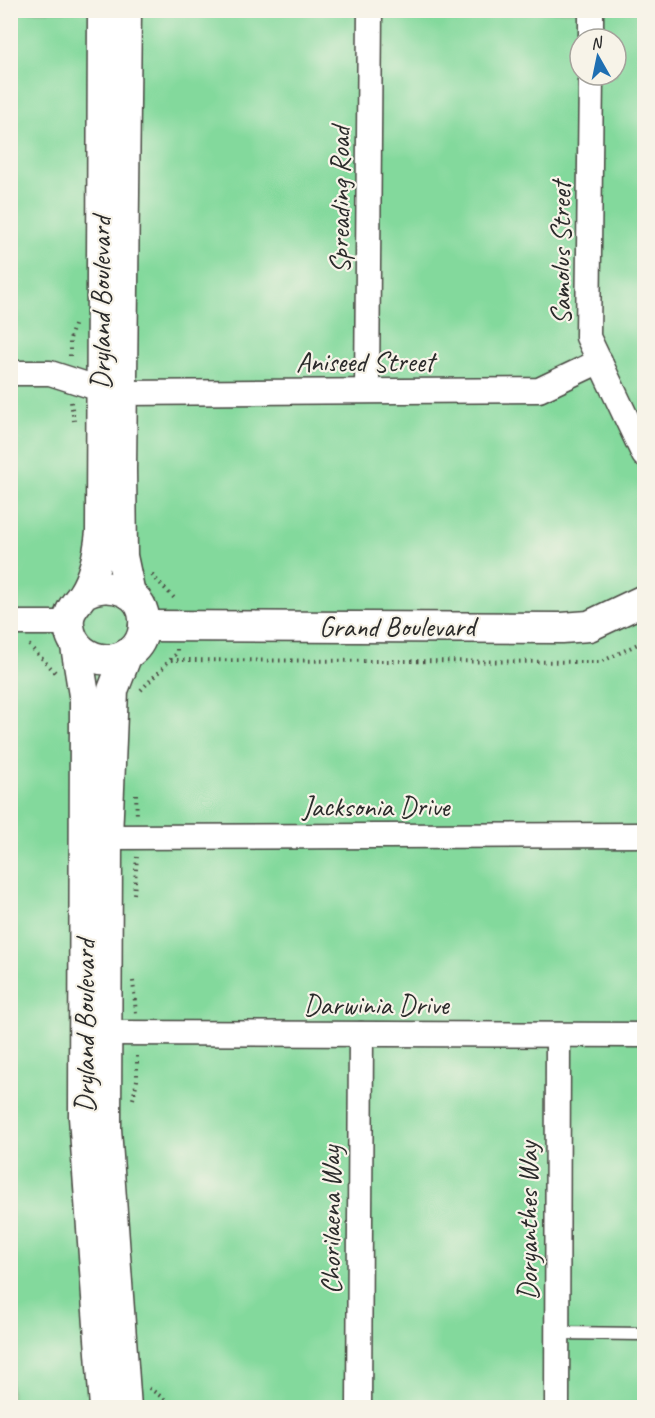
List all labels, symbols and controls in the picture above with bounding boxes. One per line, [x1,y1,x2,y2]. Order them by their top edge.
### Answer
north arrow [568,27,628,87]
text: N [589,32,605,54]
street label: Spreading Road [322,122,357,274]
street label: Samolus Street [543,178,578,325]
street label: Dryland Boulevard [83,212,118,390]
street label: Aniseed Street [296,344,438,379]
street label: Grand Boulevard [319,609,479,644]
street label: Jacksonia Drive [301,789,451,824]
street label: Dryland Boulevard [67,935,102,1113]
street label: Darwinia Drive [303,987,450,1022]
street label: Doryanthes Way [510,1139,545,1300]
street label: Chorilaena Way [313,1143,348,1294]

